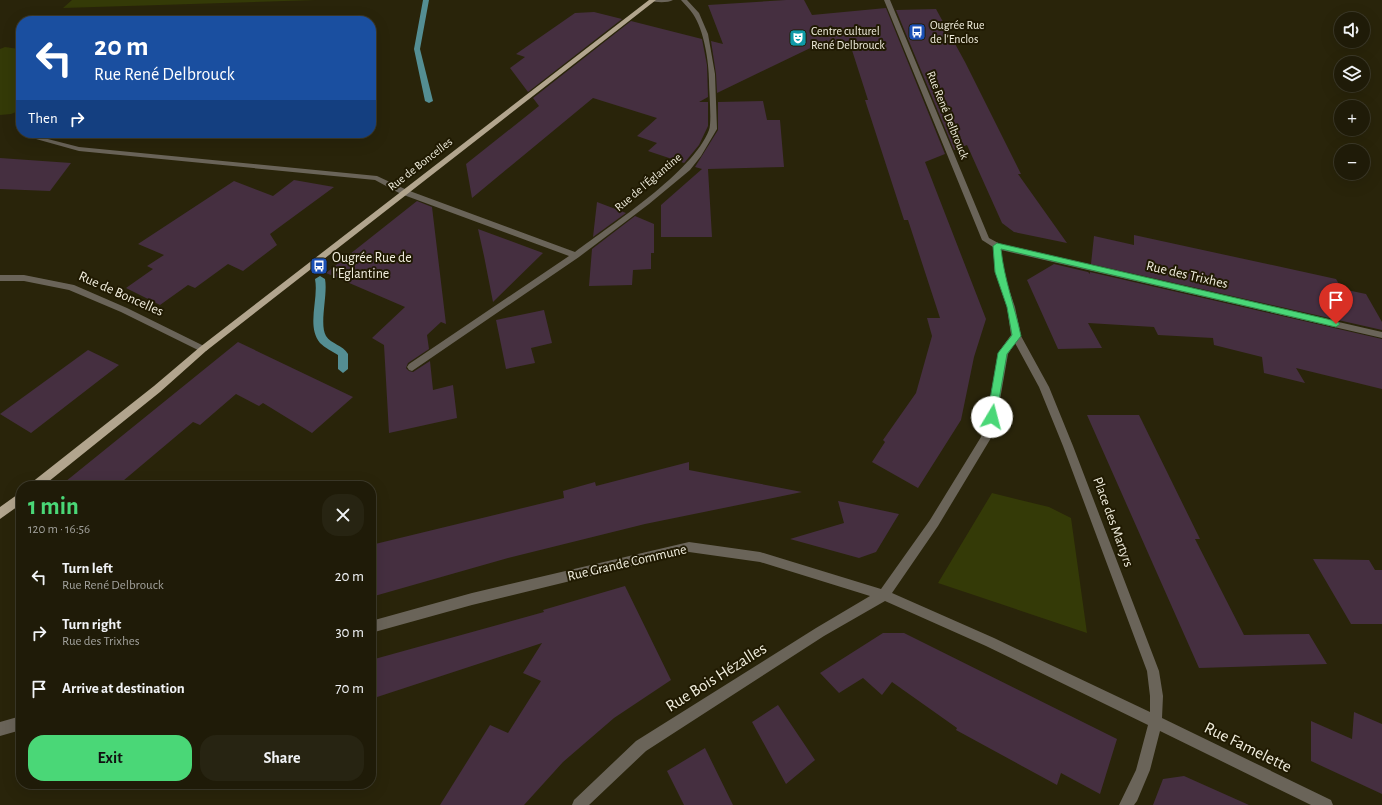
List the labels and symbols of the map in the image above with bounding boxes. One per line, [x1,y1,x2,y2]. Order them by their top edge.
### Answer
place label: Ougrée Rue de l'Enclos [930,19,985,45]
bus stop icon: Ougrée Rue de l'Enclos [907,22,927,42]
place label: Centre culturel René Delbrouck [811,25,885,51]
theatre icon: Centre culturel René Delbrouck [788,28,808,48]
street label: Rue René Delbrouck [925,69,971,161]
street label: Rue de Boncelles [386,135,454,193]
street label: Rue de l'Églantine [612,150,684,213]
place label: Ougrée Rue de l'Eglantine [332,251,412,281]
bus stop icon: Ougrée Rue de l'Eglantine [309,256,329,276]
street label: Rue des Trixhes [1145,259,1229,291]
street label: Rue de Boncelles [77,269,165,319]
pin [1319,283,1353,324]
position arrow [971,396,1013,438]
street label: Place des Martyrs [1090,475,1136,569]
street label: Rue Grande Commune [566,542,688,584]
street label: Rue Bois Hézalles [663,639,769,715]
street label: Rue Famelette [1202,719,1295,776]

